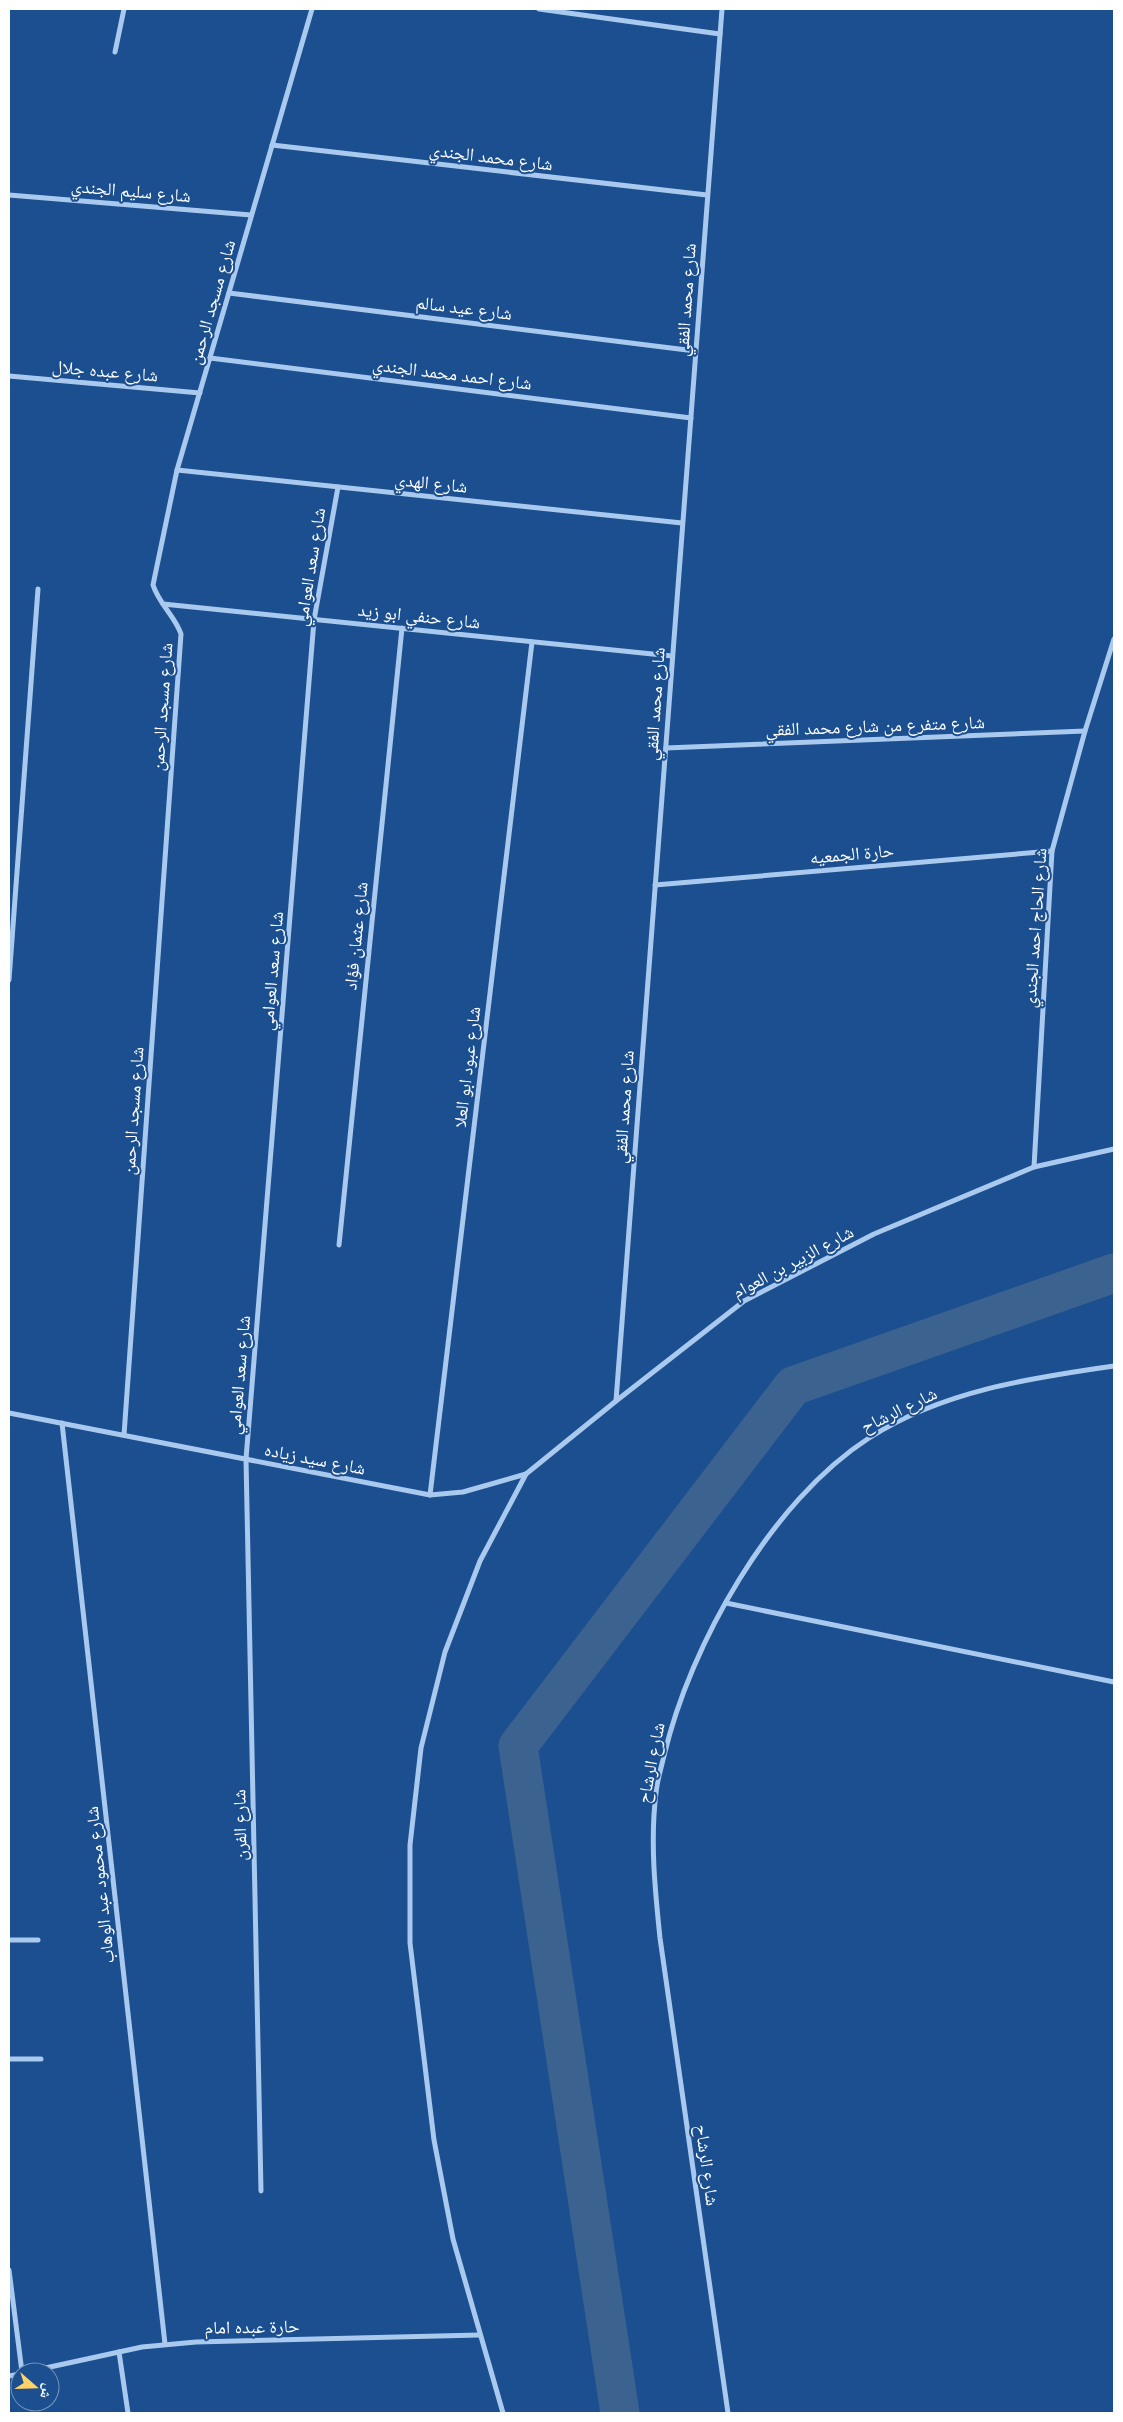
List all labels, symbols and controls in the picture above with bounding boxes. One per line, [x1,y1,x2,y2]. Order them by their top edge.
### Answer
street label: شارع محمد الجندي [428,139,554,179]
street label: شارع سليم الجندي [70,175,192,211]
street label: شارع مسجد الرحمن [184,237,240,367]
street label: شارع محمد الفقي [671,243,705,358]
street label: شارع عيد سالم [414,291,513,326]
street label: شارع احمد محمد الجندي [371,353,533,398]
street label: شارع عبده جلال [51,355,159,387]
street label: شارع الهدي [393,468,469,501]
street label: شارع سعد العوامي [290,506,334,628]
street label: شارع حنفي ابو زيد [356,599,481,637]
street label: شارع مسجد الرحمن [147,642,177,772]
street label: شارع محمد الفقي [640,647,674,762]
street label: شارع متفرع من شارع محمد الفقي [765,711,985,744]
street label: حارة الجمعيه [809,839,895,869]
street label: شارع الحاج احمد الجندي [1018,847,1055,1009]
street label: شارع عثمان فؤاد [339,881,373,991]
street label: شارع سعد العوامي [256,910,292,1032]
street label: شارع عبود ابو العلا [449,1005,485,1129]
street label: شارع مسجد الرحمن [118,1046,148,1176]
street label: شارع محمد الفقي [609,1050,643,1165]
street label: شارع الزبير بن العوام [729,1221,858,1304]
street label: شارع سعد العوامي [223,1314,259,1436]
street label: شارع الرشاح [857,1382,941,1439]
street label: شارع سيد زياده [263,1438,367,1480]
street label: شارع الرشاح [632,1721,671,1805]
street label: شارع الفرن [228,1789,252,1861]
street label: شارع محمود عبد الوهاب [81,1805,119,1965]
street label: شارع الرشاح [689,2123,724,2207]
street label: حارة عبده امام [204,2315,300,2340]
north arrow [10,2362,60,2412]
text: ش [36,2381,57,2401]

